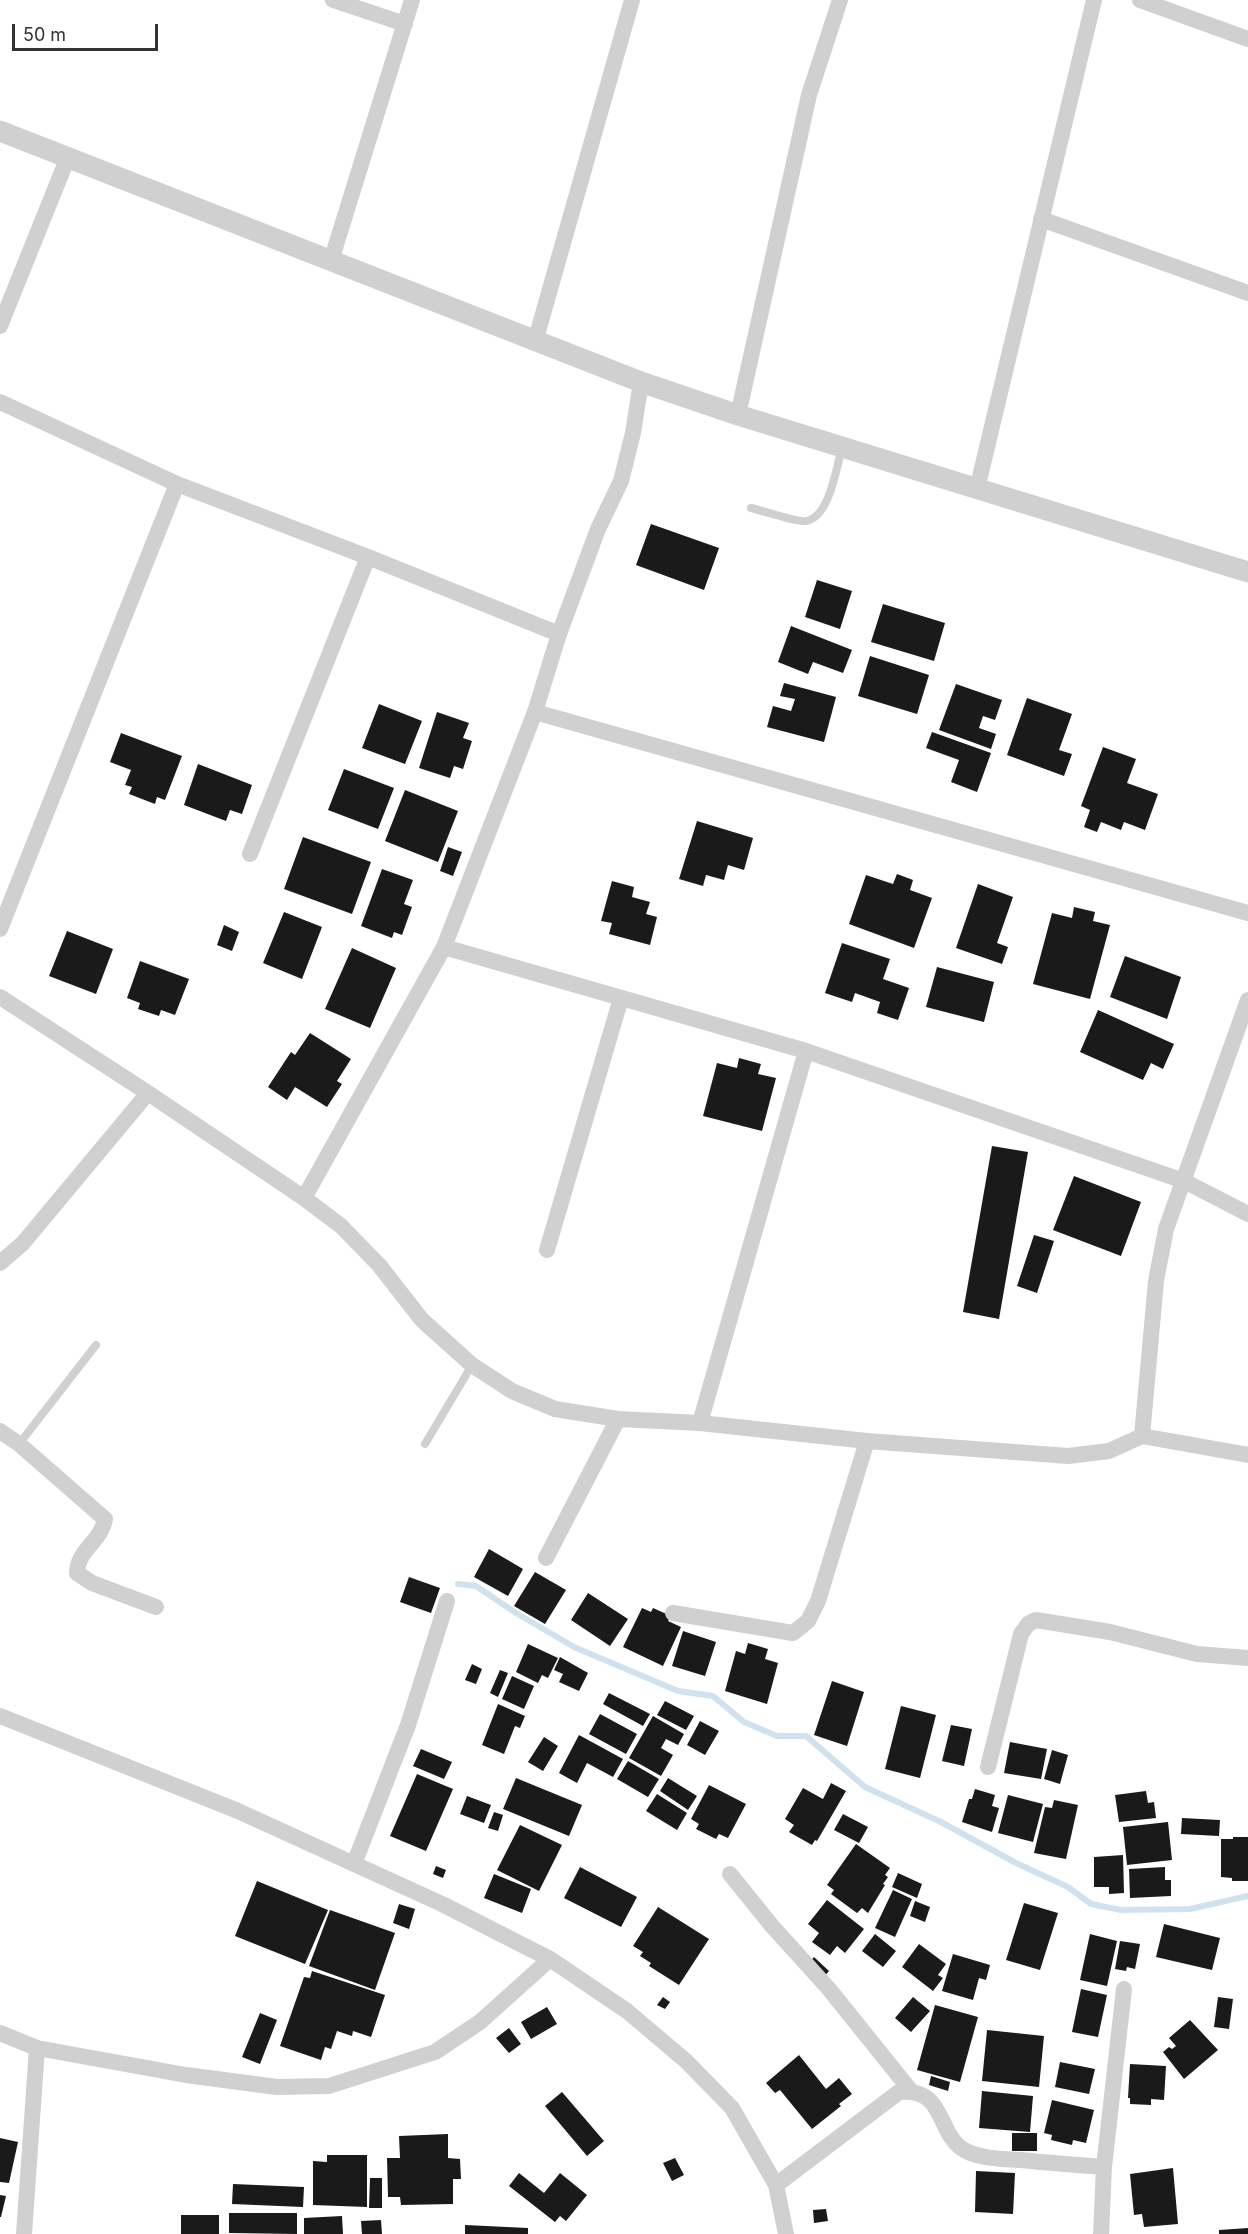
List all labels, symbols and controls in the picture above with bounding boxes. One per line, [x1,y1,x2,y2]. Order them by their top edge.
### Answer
scale bar [15,12,160,50]
text: 50 m [23,24,66,45]

